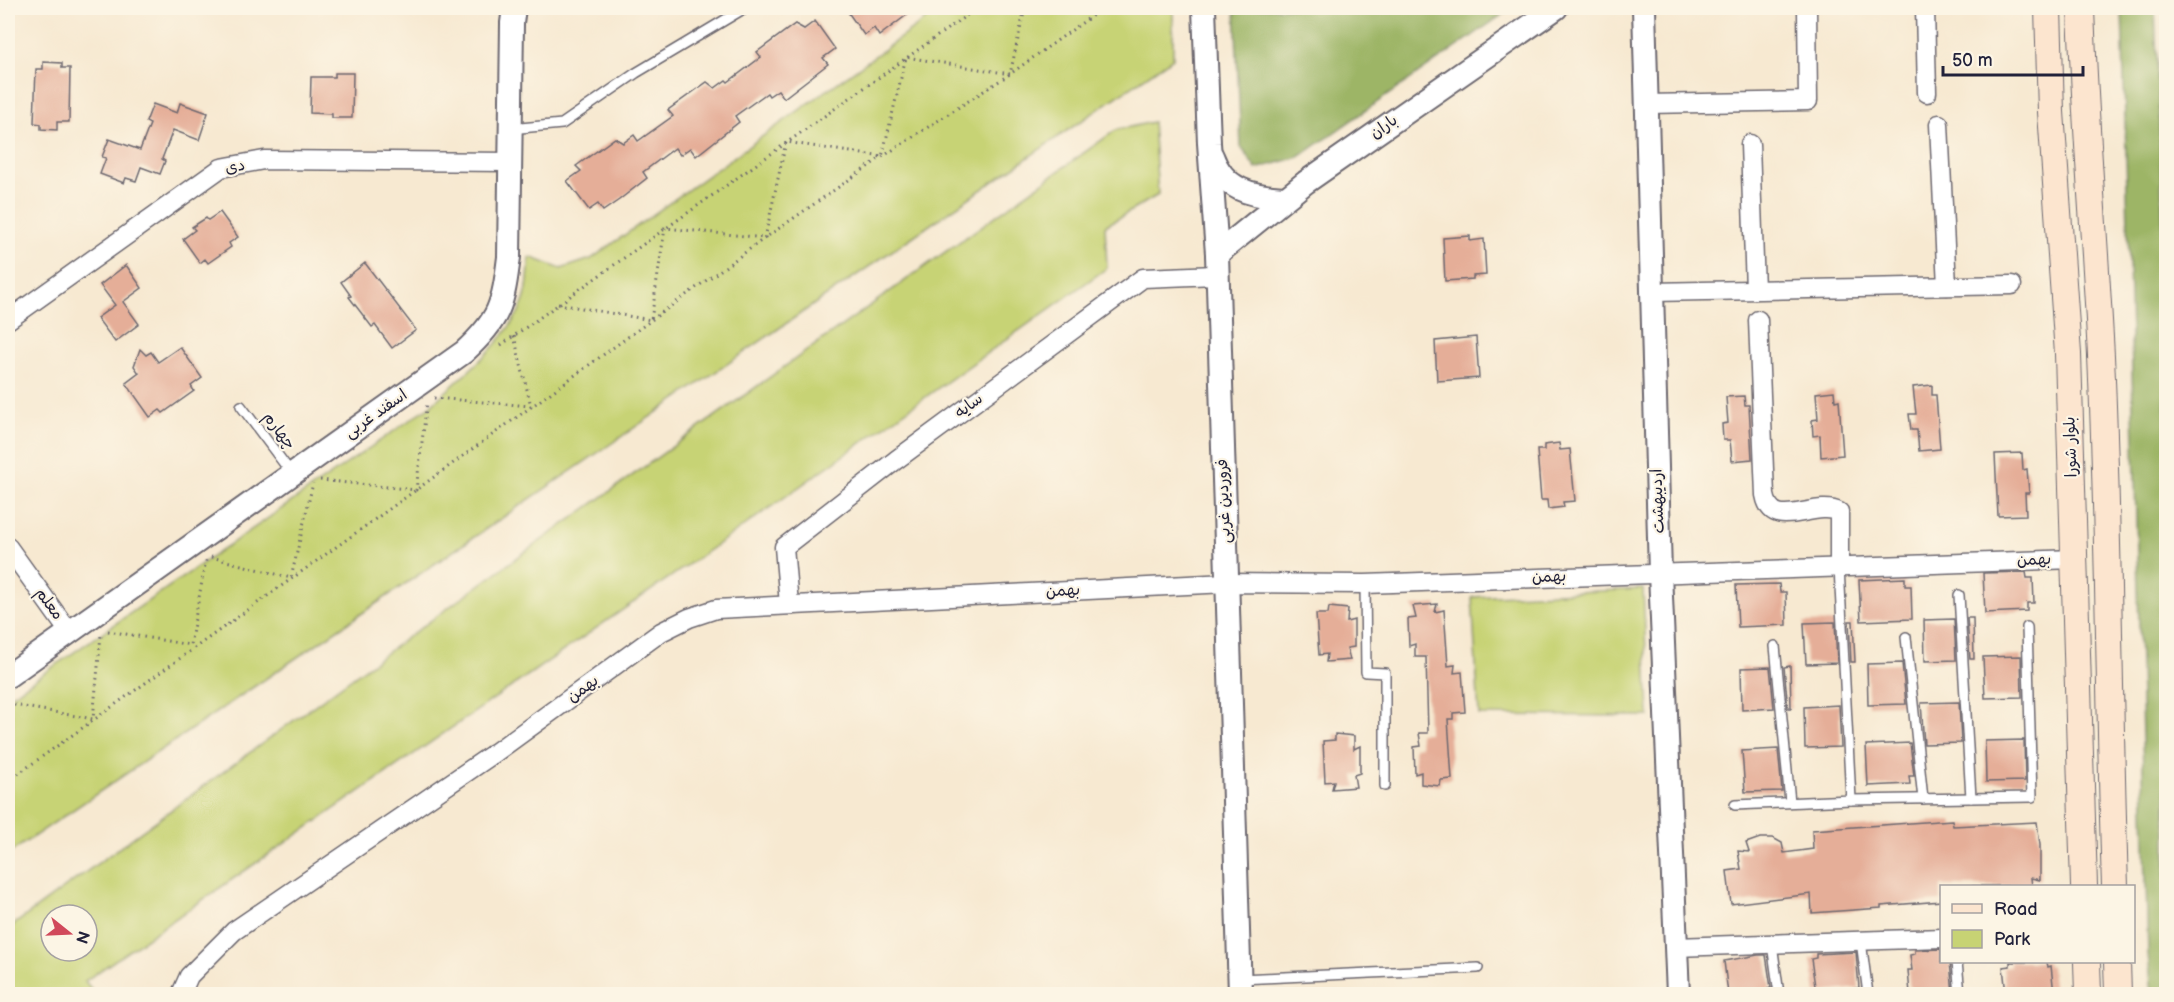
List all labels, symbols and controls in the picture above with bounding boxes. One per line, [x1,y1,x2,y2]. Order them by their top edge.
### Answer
scale bar [1943,39,2082,77]
text: 50 m [1952,50,1993,71]
street label: باران [1367,111,1401,143]
street label: دی [223,156,247,178]
street label: اسفند غربی [341,386,411,442]
street label: سایه [951,389,987,423]
street label: چهارم [257,408,299,455]
street label: بلوار شورا [2060,416,2082,478]
street label: فروردین غربی [1213,458,1235,544]
street label: اردیبهشت [1647,468,1669,534]
street label: بهمن [2016,550,2052,570]
street label: بهمن [1531,567,1567,587]
street label: بهمن [1045,581,1081,601]
street label: معلم [29,584,67,625]
street label: بهمن [563,671,603,707]
legend [1940,885,2135,963]
text: Road [1994,899,2038,920]
north arrow [39,903,99,963]
text: N [71,929,93,946]
text: Park [1994,929,2030,950]

